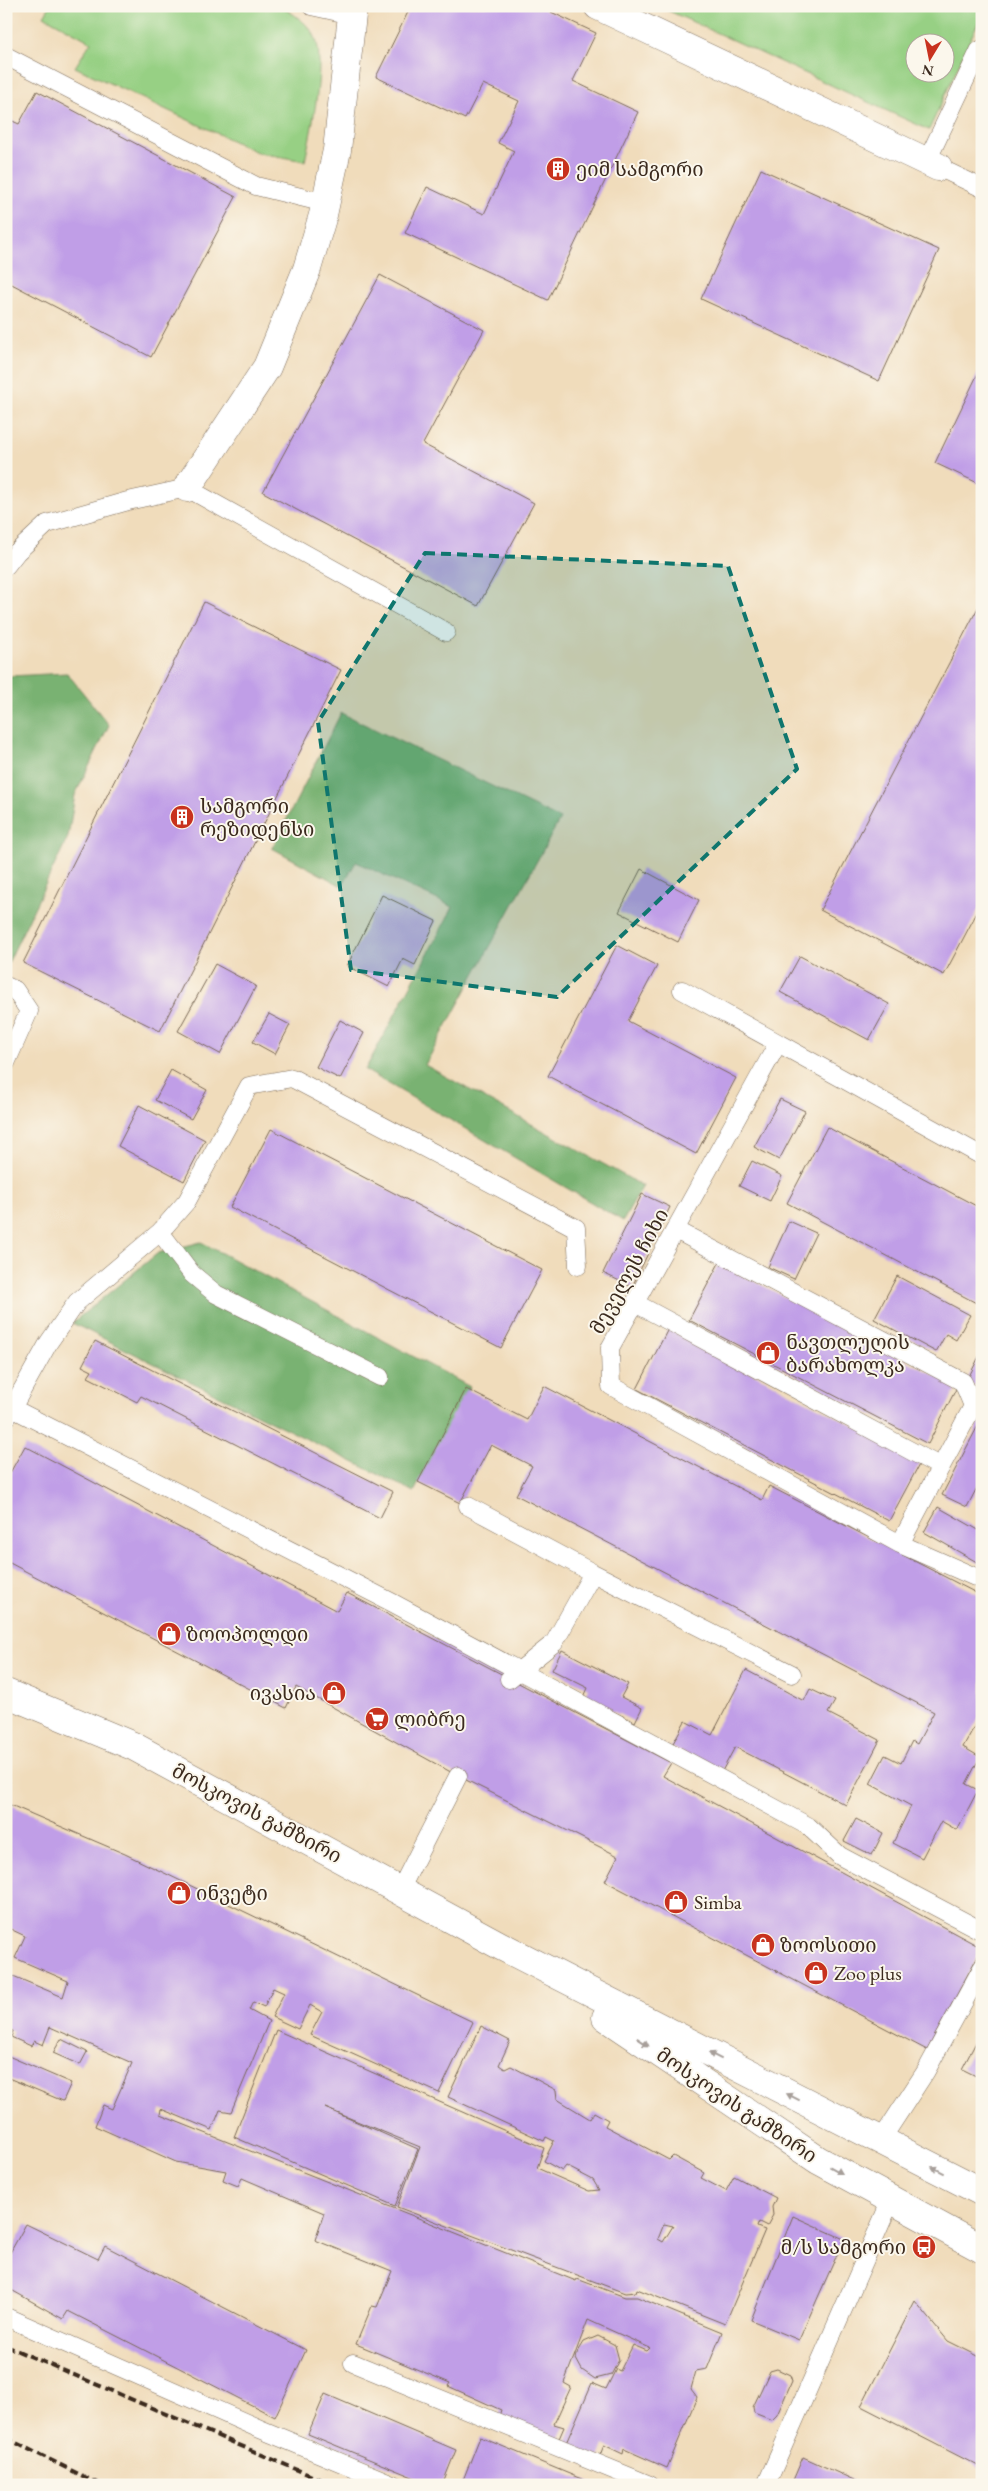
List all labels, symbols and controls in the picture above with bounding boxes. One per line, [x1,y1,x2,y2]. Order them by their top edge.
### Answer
north arrow [906,32,956,82]
text: N [920,61,935,81]
building icon: ეიმ სამგორი [545,156,571,182]
place label: ეიმ სამგორი [576,156,704,182]
place label: სამგორი რეზიდენსი [200,793,314,842]
building icon: სამგორი რეზიდენსი [169,804,195,830]
street label: მეველეს ჩიხი [584,1204,674,1338]
place label: ნავთლუღის ბარახოლკა [786,1329,910,1378]
shop icon: ნავთლუღის ბარახოლკა [755,1340,781,1366]
shop icon: ზოოპოლდი [156,1621,182,1647]
place label: ზოოპოლდი [186,1621,308,1647]
place label: ივასია [250,1680,316,1706]
shop icon: ივასია [321,1680,347,1706]
supermarket icon: ლიბრე [364,1706,390,1732]
place label: ლიბრე [394,1706,466,1732]
street label: მოსკოვის გამზირი [168,1757,346,1869]
shop icon: ინვეტი [166,1880,192,1906]
place label: ინვეტი [196,1880,268,1906]
shop icon: Simba [663,1889,689,1915]
place label: Simba [694,1889,742,1915]
shop icon: ზოოსითი [750,1932,776,1958]
place label: ზოოსითი [780,1932,877,1958]
shop icon: Zoo plus [803,1960,829,1986]
place label: Zoo plus [834,1960,902,1986]
one-way arrow [636,2037,650,2047]
street label: მოსკოვის გამზირი [652,2041,822,2169]
one-way arrow [708,2052,722,2060]
one-way arrow [786,2093,801,2101]
one-way arrow [830,2166,843,2175]
one-way arrow [931,2166,946,2174]
place label: მ/ს სამგორი [781,2234,906,2260]
bus stop icon: მ/ს სამგორი [911,2234,937,2260]

